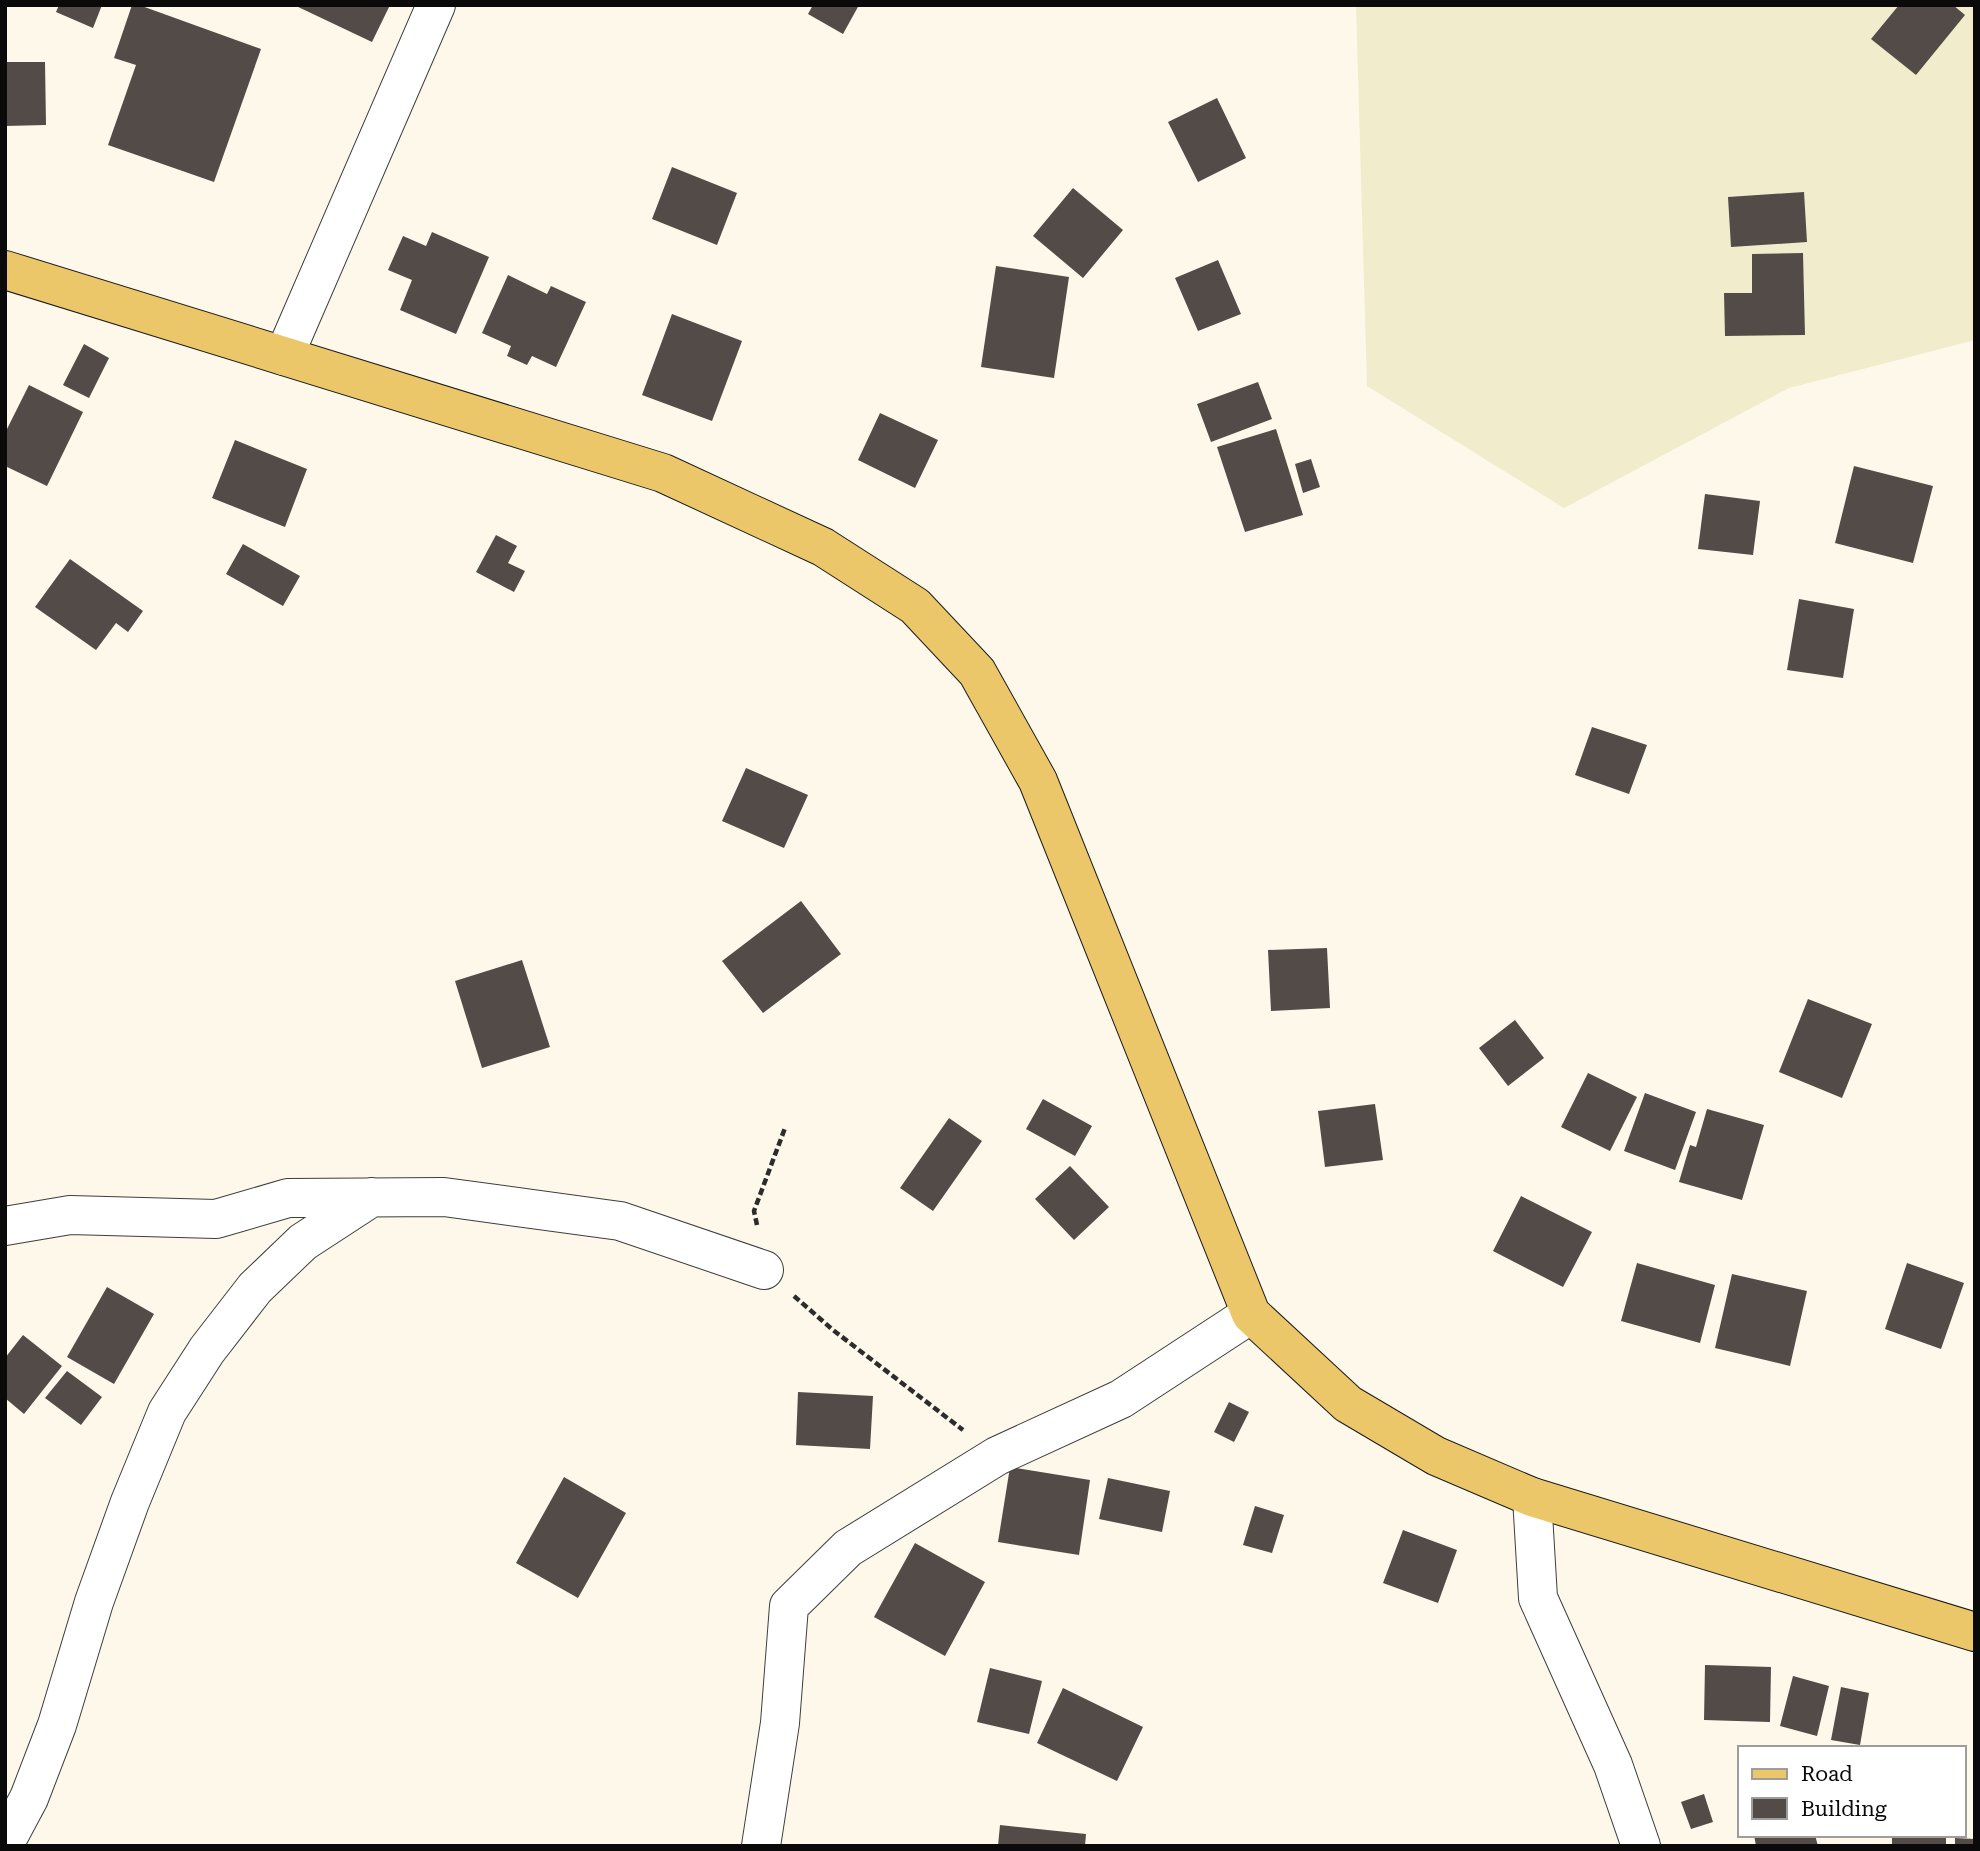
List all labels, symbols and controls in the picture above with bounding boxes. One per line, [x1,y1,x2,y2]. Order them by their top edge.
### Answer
legend [1738,1746,1966,1837]
text: Road [1801,1762,1853,1786]
text: Building [1801,1797,1887,1821]

